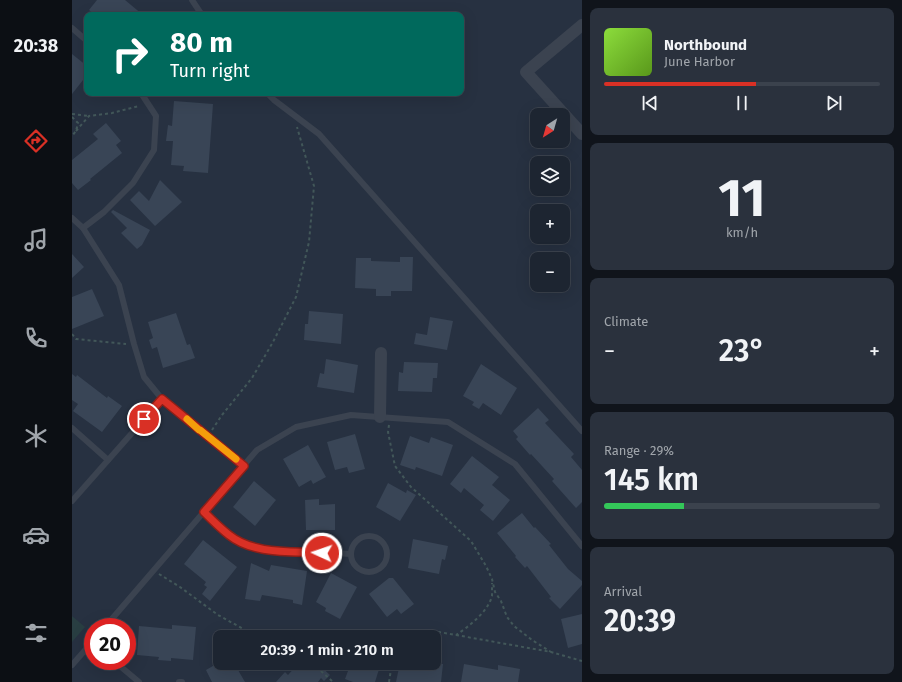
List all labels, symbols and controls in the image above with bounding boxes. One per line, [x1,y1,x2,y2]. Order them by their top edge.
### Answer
text: 80 m [170,26,233,59]
icon: right [104,28,156,80]
text: 20:38 [14,35,58,57]
text: Northbound [664,36,747,54]
text: June Harbor [664,54,735,69]
text: Turn right [170,60,250,82]
icon: previous [639,92,661,114]
icon: pause [731,92,753,114]
icon: next [823,92,845,114]
north arrow [530,108,570,148]
map controls [530,108,570,292]
icon: directions [22,127,50,155]
button: layers [530,156,570,196]
text: 11 [718,167,766,230]
button: + [530,204,570,244]
text: km/h [726,225,758,240]
icon: music [22,226,50,254]
button: − [530,252,570,292]
text: Climate [604,314,648,329]
icon: phone [22,324,50,352]
text: 23° [719,333,765,369]
text: − [604,338,615,365]
text: + [869,338,880,365]
pin [127,402,161,436]
icon: arrive [133,408,155,430]
icon: climate [22,422,50,450]
text: Range · 29% [604,443,674,458]
text: 145 km [604,462,699,498]
icon: car [22,521,50,549]
position arrow [301,532,343,574]
text: Arrival [604,584,642,599]
text: 20:39 [604,603,676,639]
speed limit sign: 20 [84,618,136,670]
icon: filters [22,619,50,647]
text: 20:39 · 1 min · 210 m [260,641,394,659]

